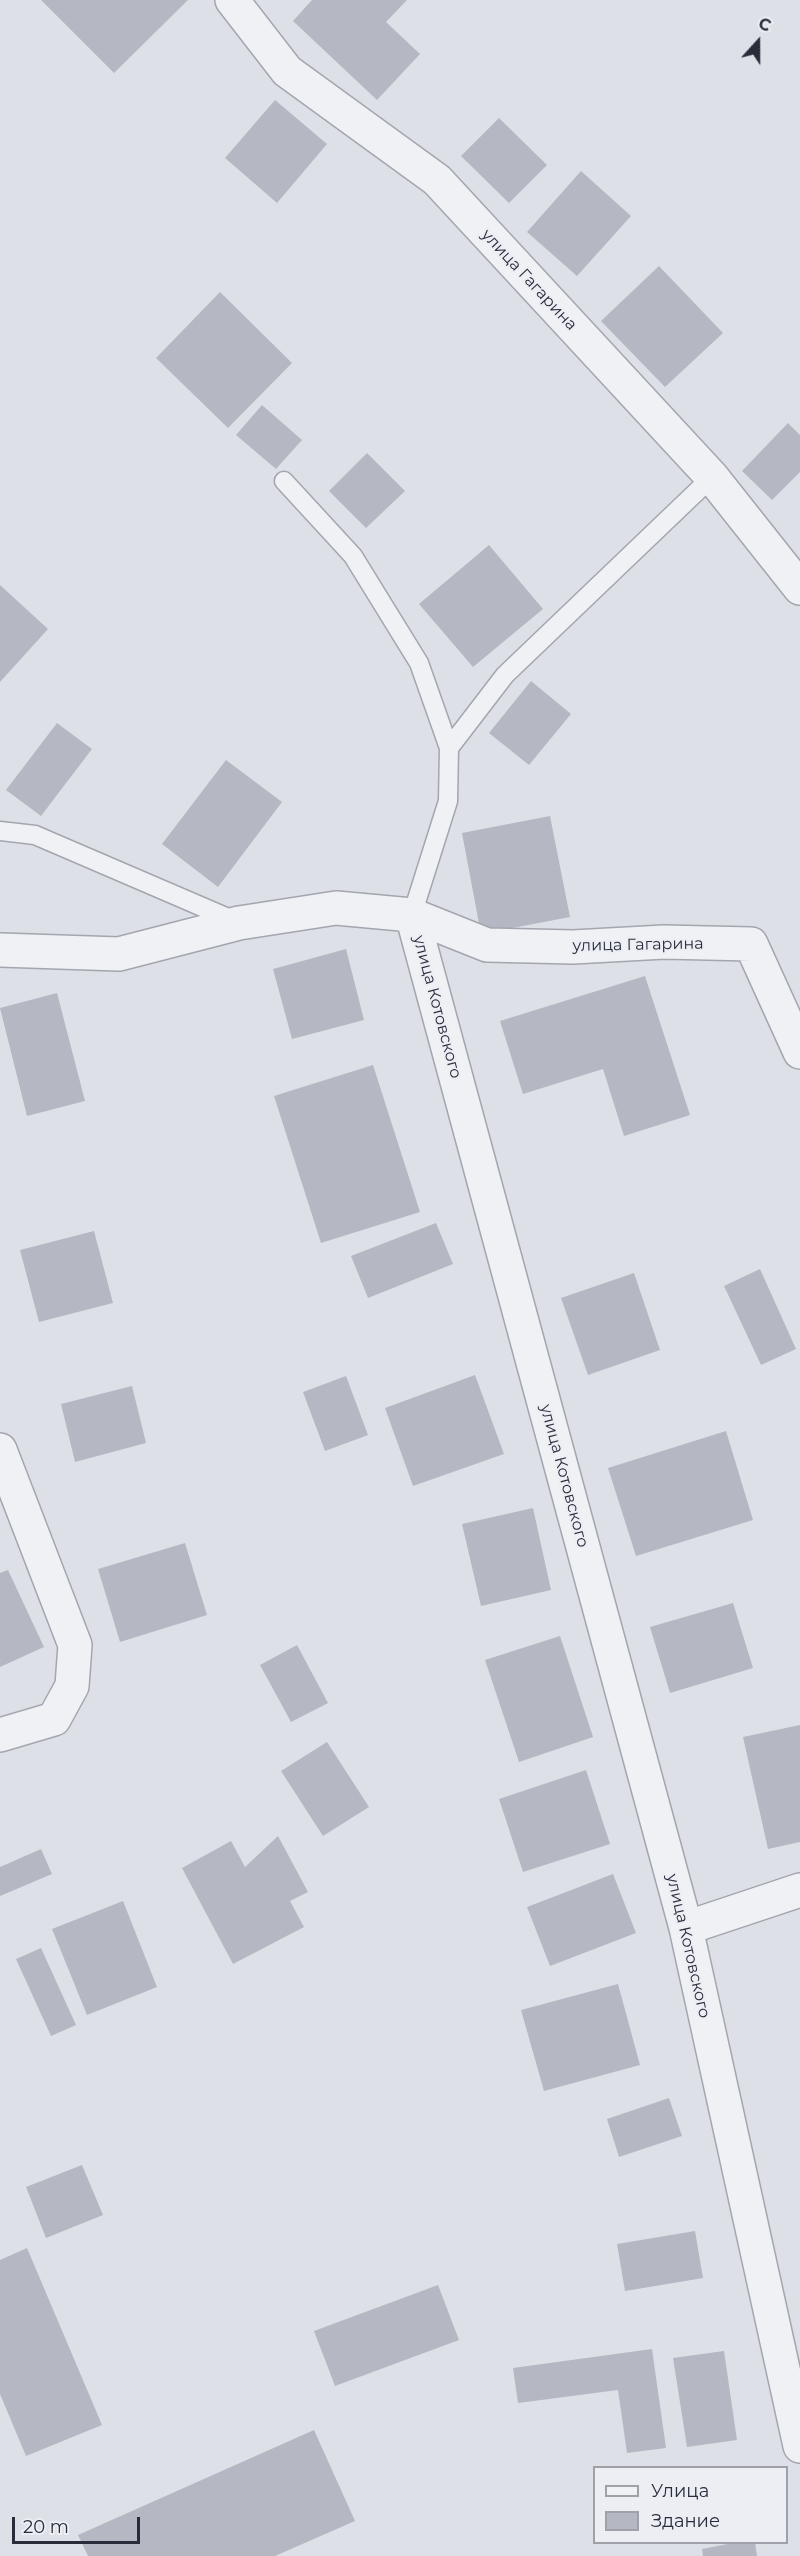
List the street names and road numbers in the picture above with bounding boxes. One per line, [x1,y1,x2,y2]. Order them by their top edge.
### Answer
street label: улица Гагарина [477,225,581,335]
street label: улица Котовского [409,933,465,1081]
street label: улица Гагарина [572,934,704,956]
street label: улица Котовского [536,1402,592,1550]
street label: улица Котовского [662,1872,714,2020]

